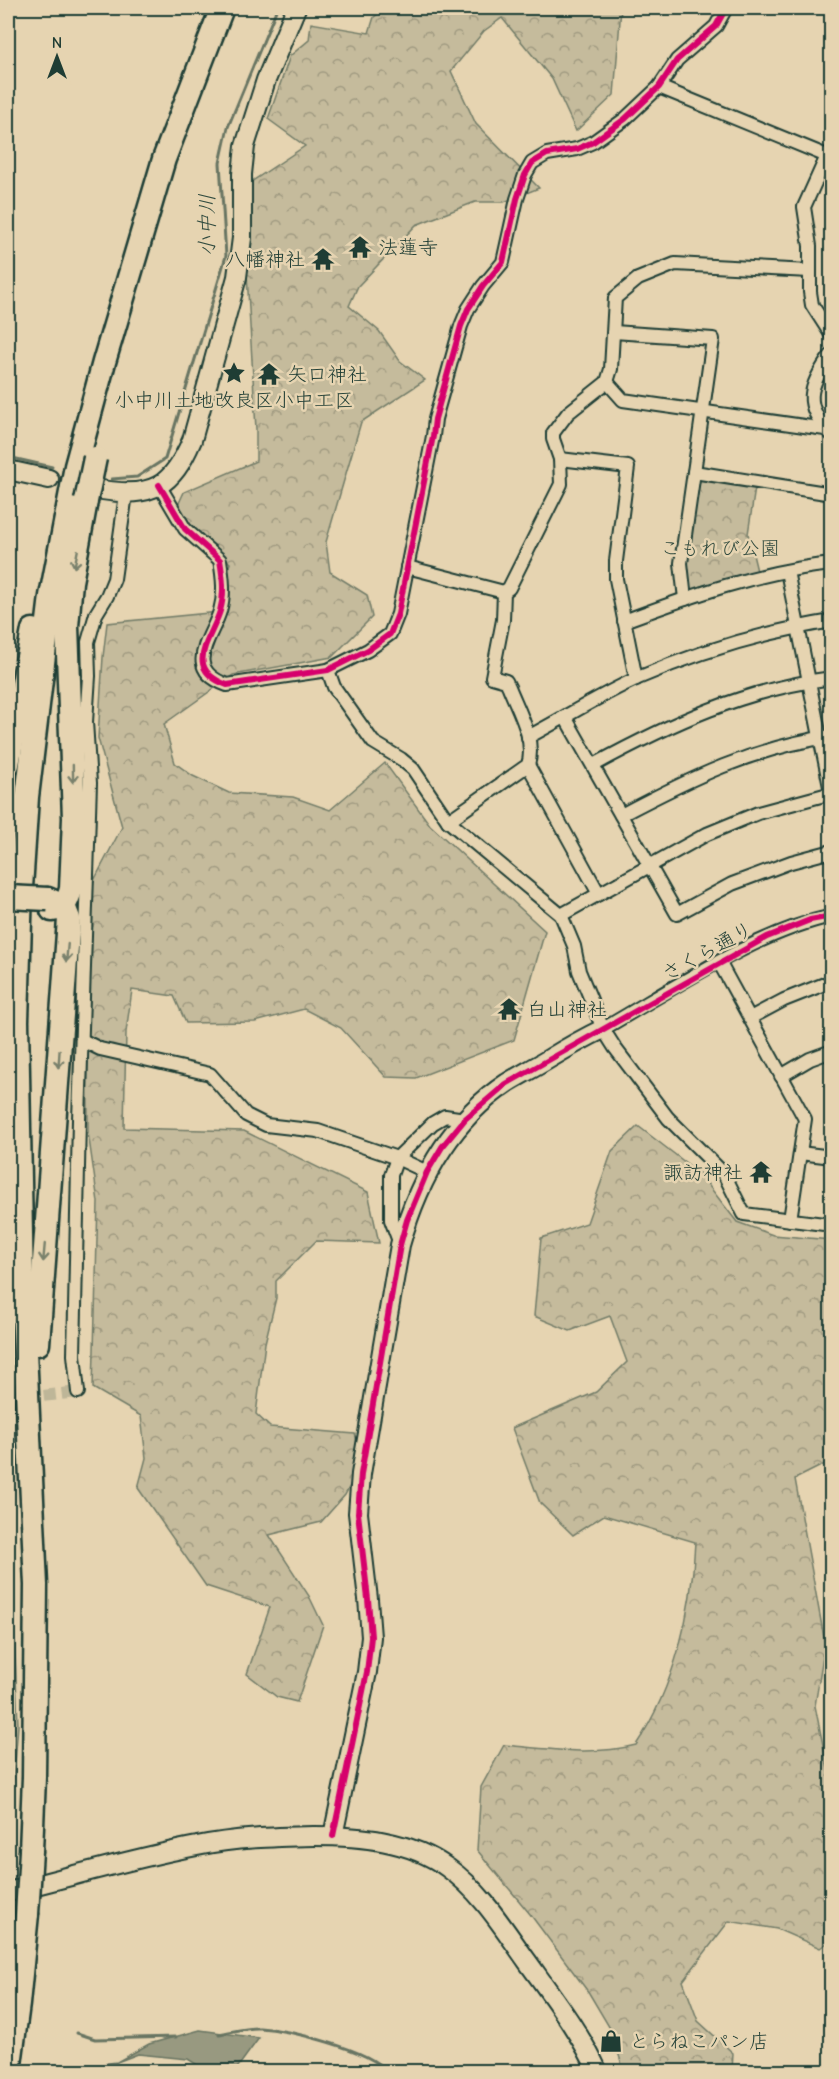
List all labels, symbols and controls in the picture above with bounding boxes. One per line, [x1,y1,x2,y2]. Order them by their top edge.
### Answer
north arrow [27,27,87,87]
text: N [52,34,62,52]
water label: 小中川 [195,194,219,257]
temple icon: 法蓮寺 [347,234,373,260]
place label: 法蓮寺 [378,236,438,259]
temple icon: 八幡神社 [310,246,336,272]
place label: 八幡神社 [225,248,305,271]
place icon: 小中川土地改良区小中工区 [221,360,247,386]
temple icon: 矢口神社 [256,361,282,387]
place label: 矢口神社 [287,363,367,386]
place label: 小中川土地改良区小中工区 [114,389,354,412]
park label: こもれび公園 [660,537,780,560]
one-way arrow [70,548,81,568]
one-way arrow [67,763,79,783]
street label: さくら通り [658,917,757,986]
one-way arrow [61,942,72,962]
temple icon: 白山神社 [496,996,522,1022]
place label: 白山神社 [527,998,607,1021]
one-way arrow [53,1049,64,1068]
temple icon: 諏訪神社 [748,1159,774,1185]
place label: 諏訪神社 [663,1161,743,1184]
one-way arrow [38,1243,49,1263]
shop icon: とらねこパン店 [598,2028,624,2054]
place label: とらねこパン店 [629,2030,769,2053]

